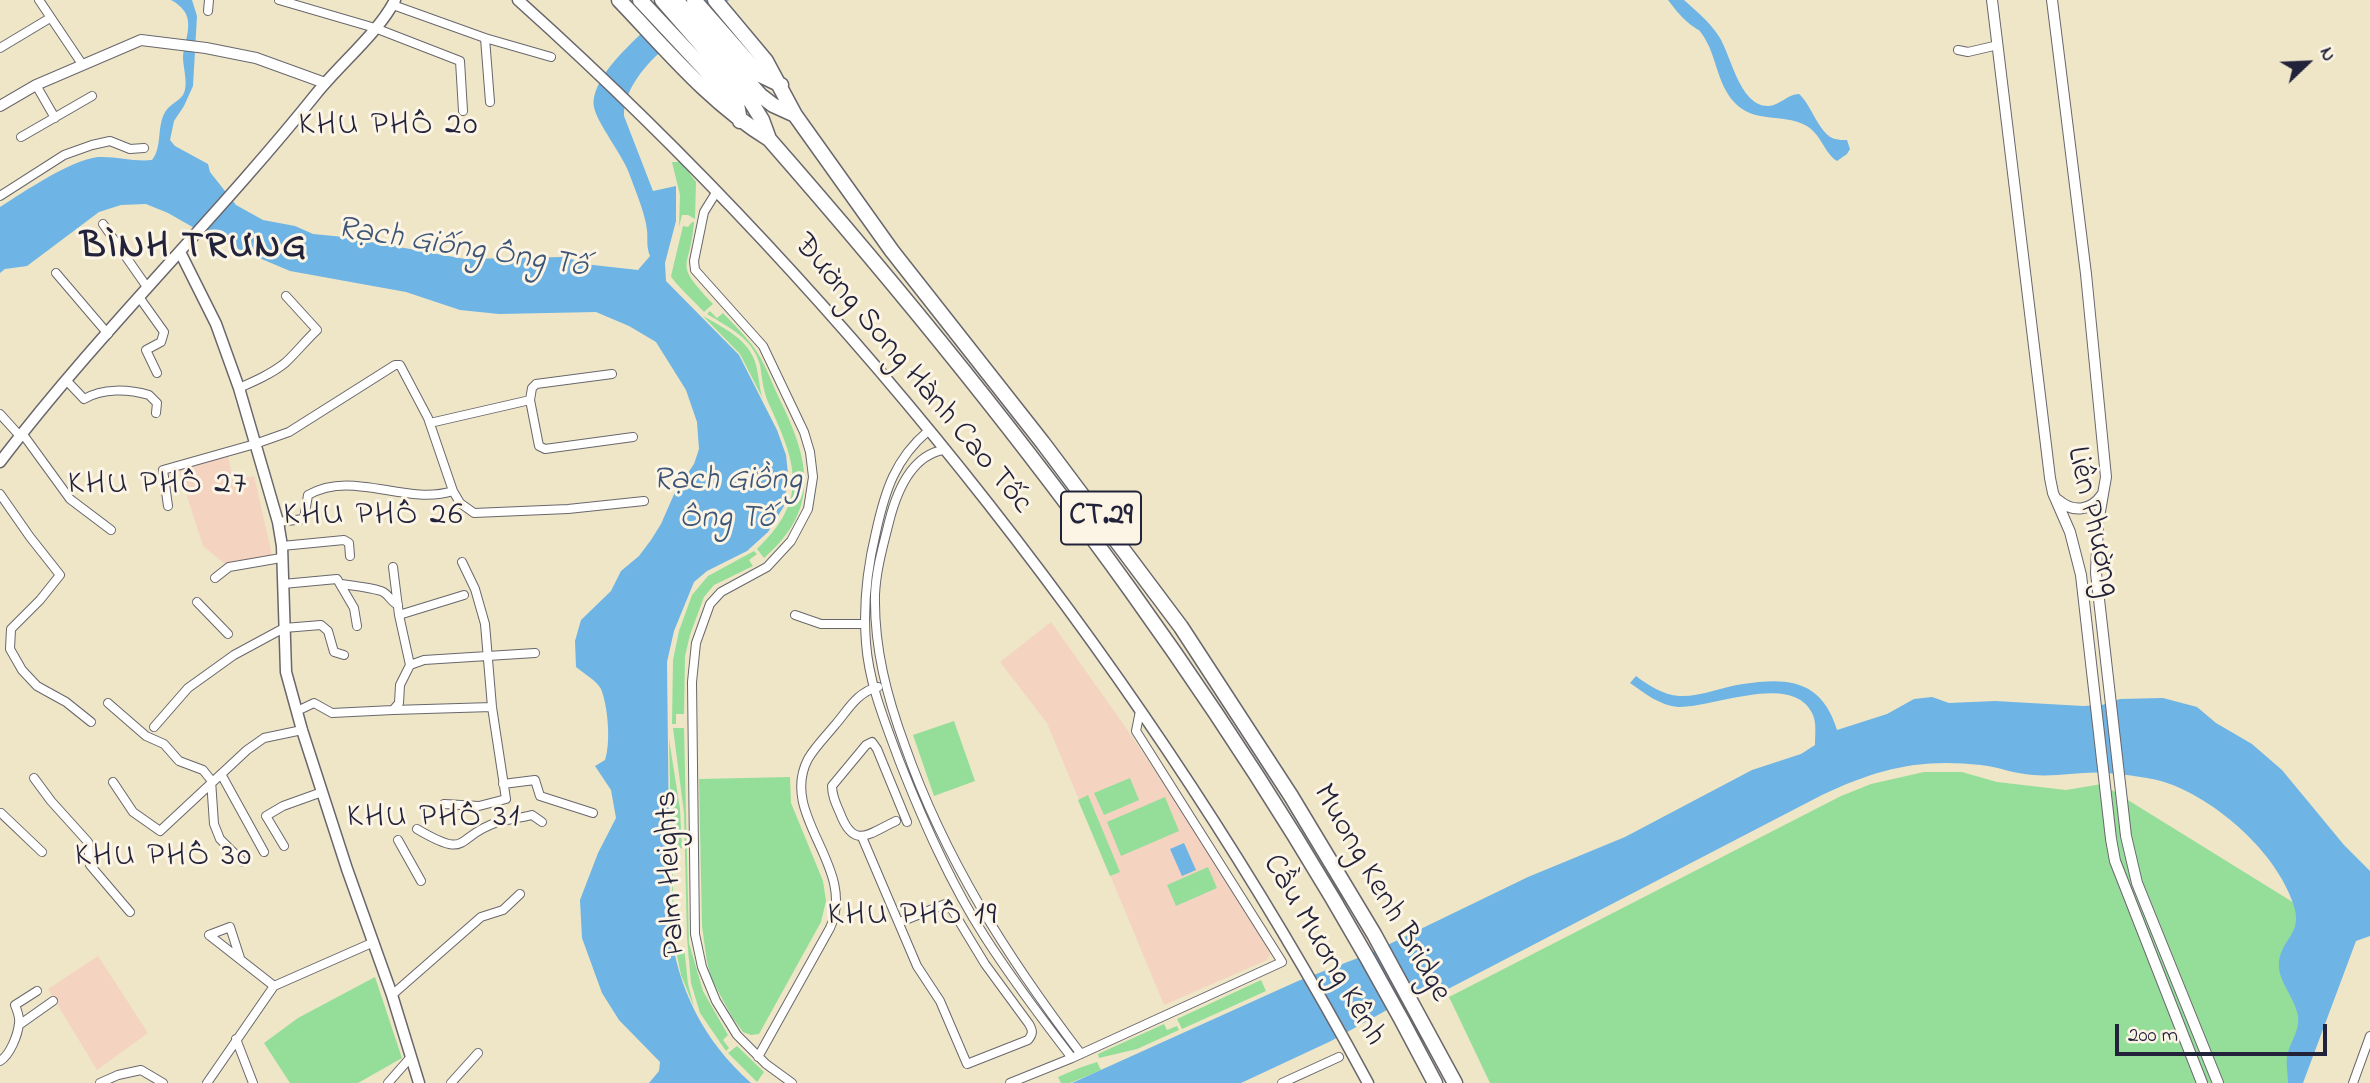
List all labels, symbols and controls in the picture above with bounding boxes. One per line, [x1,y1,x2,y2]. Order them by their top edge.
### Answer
north arrow [2272,28,2342,98]
text: N [2312,43,2342,66]
district label: KHU PHỐ 20 [300,108,478,148]
water label: Rạch Giống Ống Tố [334,211,590,289]
district label: BÌNH TRƯNG [81,227,307,273]
street label: Đường Song Hành Cao Tốc [783,227,1039,523]
street label: Liên Phường [2055,443,2127,601]
water label: Rạch Giồng Ông Tố [652,463,802,541]
district label: KHU PHỐ 27 [69,467,247,507]
road number: CT.29 [1061,491,1141,544]
district label: KHU PHỐ 26 [285,498,463,538]
street label: Muong Kenh Bridge [1302,778,1458,1010]
street label: Palm Heights [649,790,697,958]
district label: KHU PHỐ 31 [348,800,520,840]
district label: KHU PHỐ 30 [76,839,252,879]
street label: Cầu Mương Kênh [1252,849,1392,1053]
district label: KHU PHỐ 19 [829,898,997,938]
scale bar [2118,1010,2330,1054]
text: 200 m [2128,1021,2178,1051]

